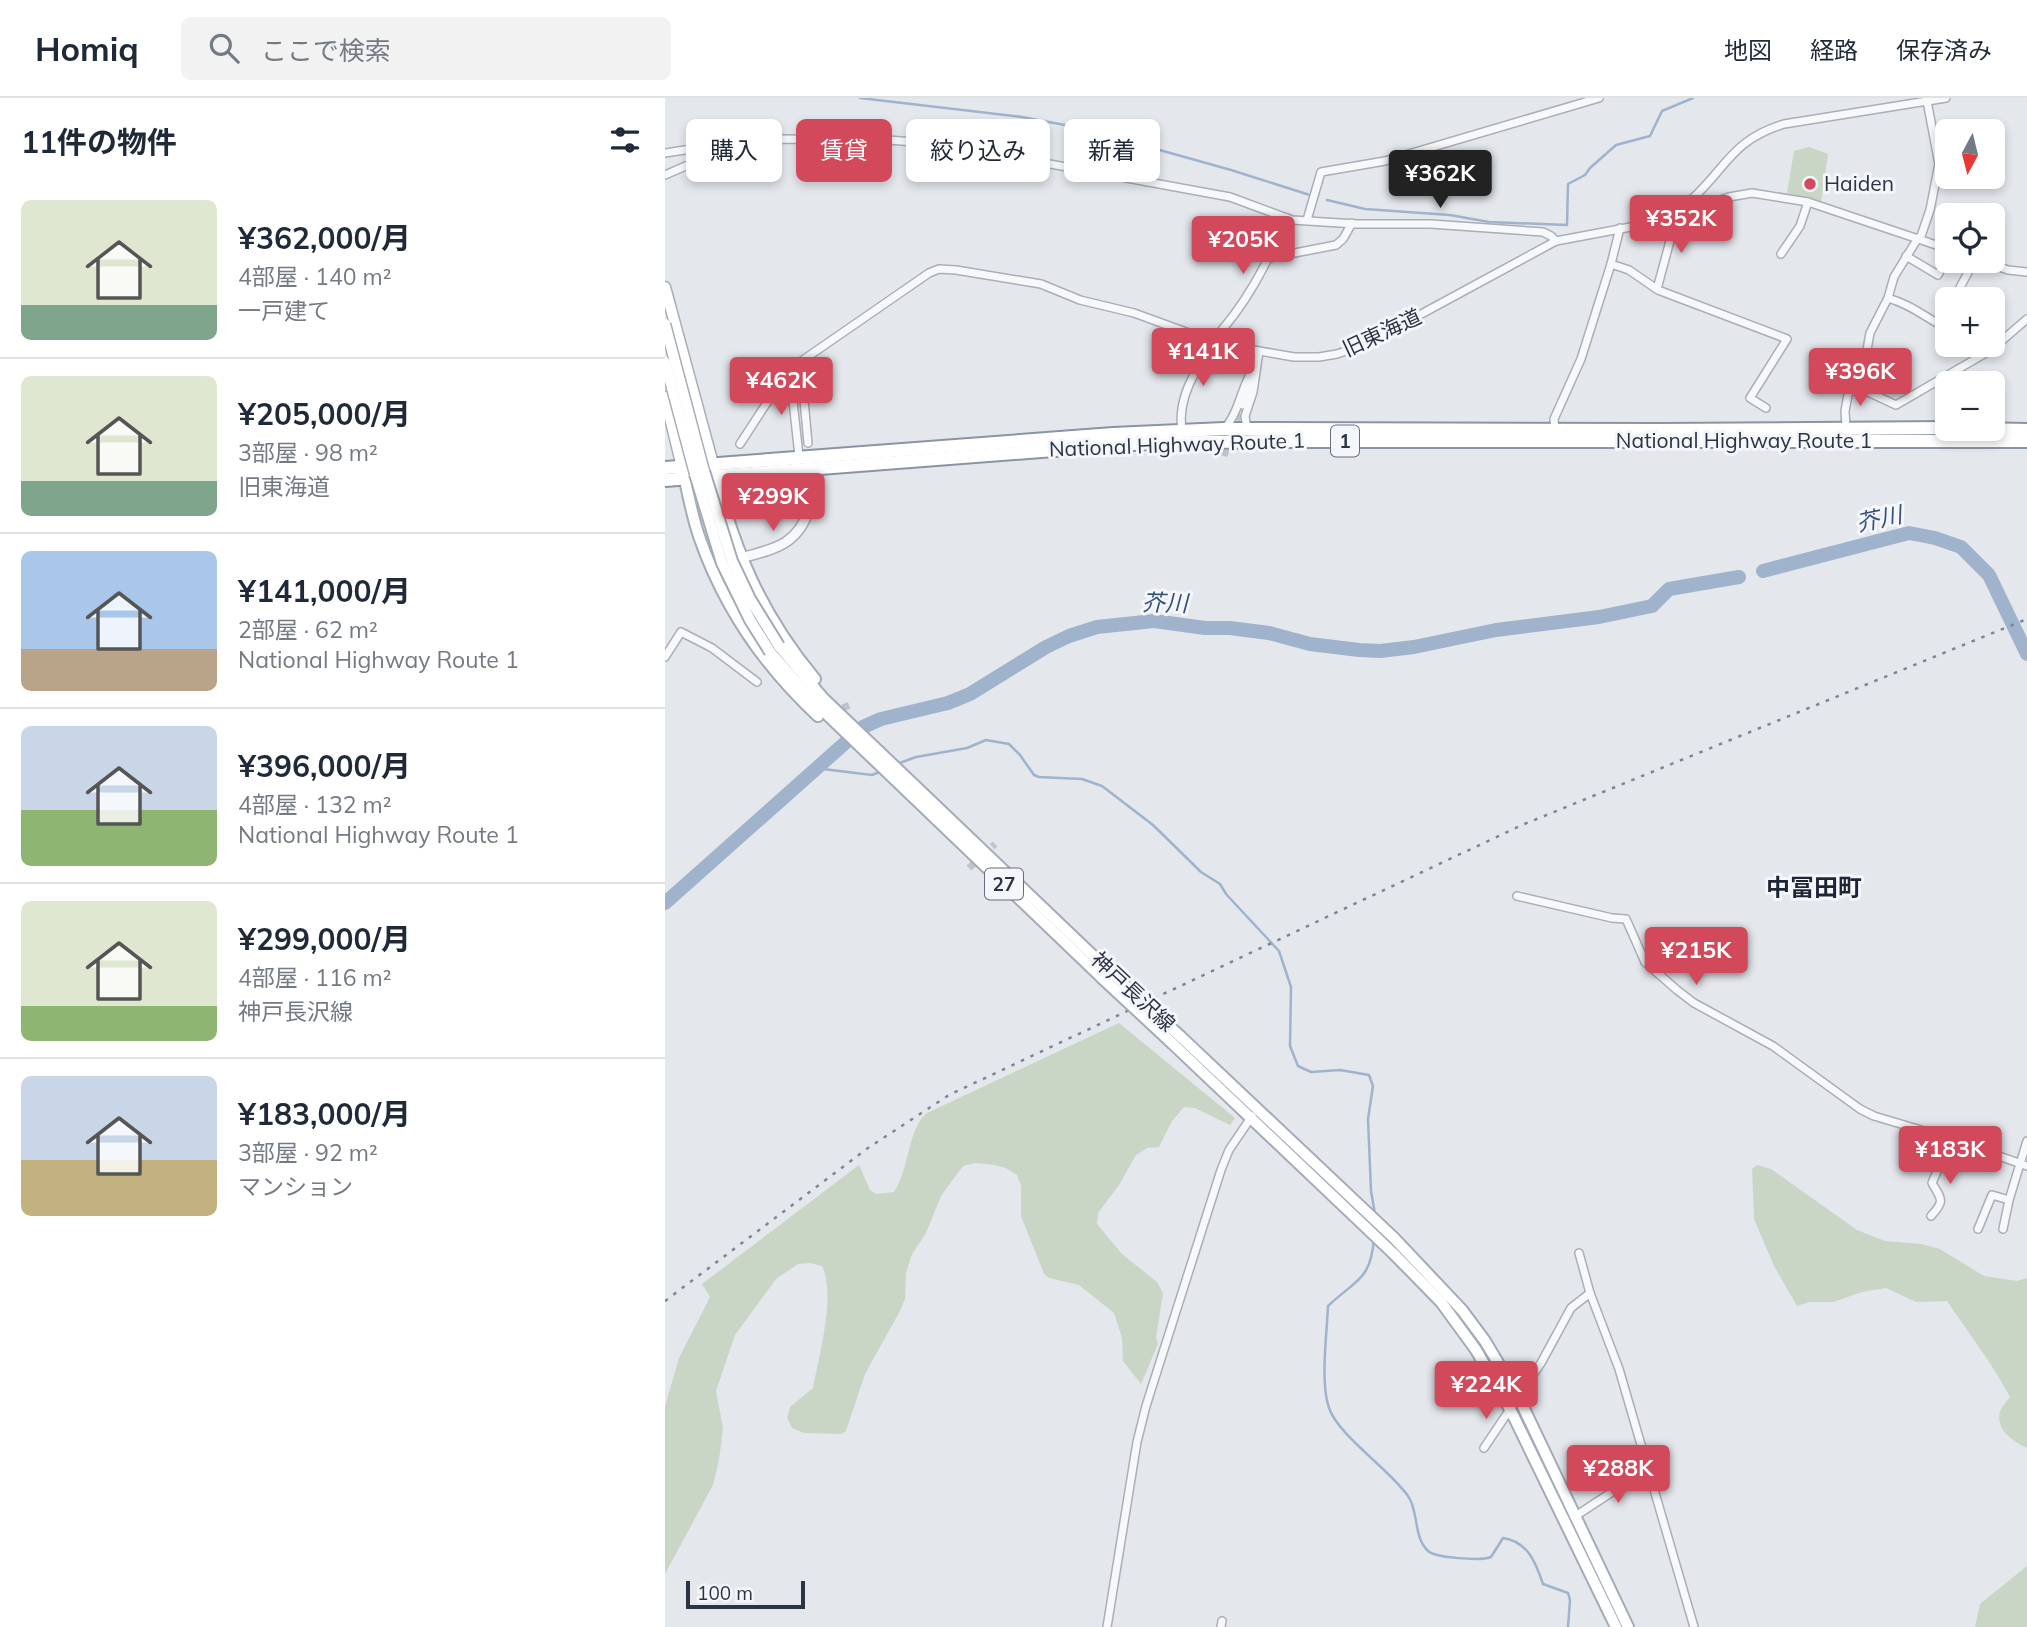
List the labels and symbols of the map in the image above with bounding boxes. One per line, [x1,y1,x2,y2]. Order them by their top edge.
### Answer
north arrow [1935,119,2005,189]
pin: ¥362K [1391,150,1489,210]
place label: Haiden [1824,170,1894,196]
marker: Haiden [1802,176,1818,192]
pin: ¥352K [1632,195,1730,255]
pin: ¥205K [1194,216,1292,276]
street label: 旧東海道 [1338,303,1425,362]
pin: ¥141K [1154,328,1252,388]
pin: ¥396K [1811,348,1909,408]
pin: ¥462K [732,358,830,417]
road number: 1 [1331,426,1359,456]
street label: National Highway Route 1 [1048,427,1305,461]
street label: National Highway Route 1 [1616,427,1872,453]
pin: ¥299K [724,474,822,533]
water label: 芥川 [1853,499,1907,537]
water label: 芥川 [1142,588,1191,617]
road number: 27 [985,869,1023,900]
district label: 中冨田町 [1766,872,1862,902]
pin: ¥215K [1647,928,1745,987]
street label: 神戸長沢線 [1086,946,1181,1037]
pin: ¥183K [1901,1126,1999,1186]
pin: ¥224K [1437,1362,1535,1421]
pin: ¥288K [1569,1446,1667,1505]
scale bar [686,1578,805,1610]

